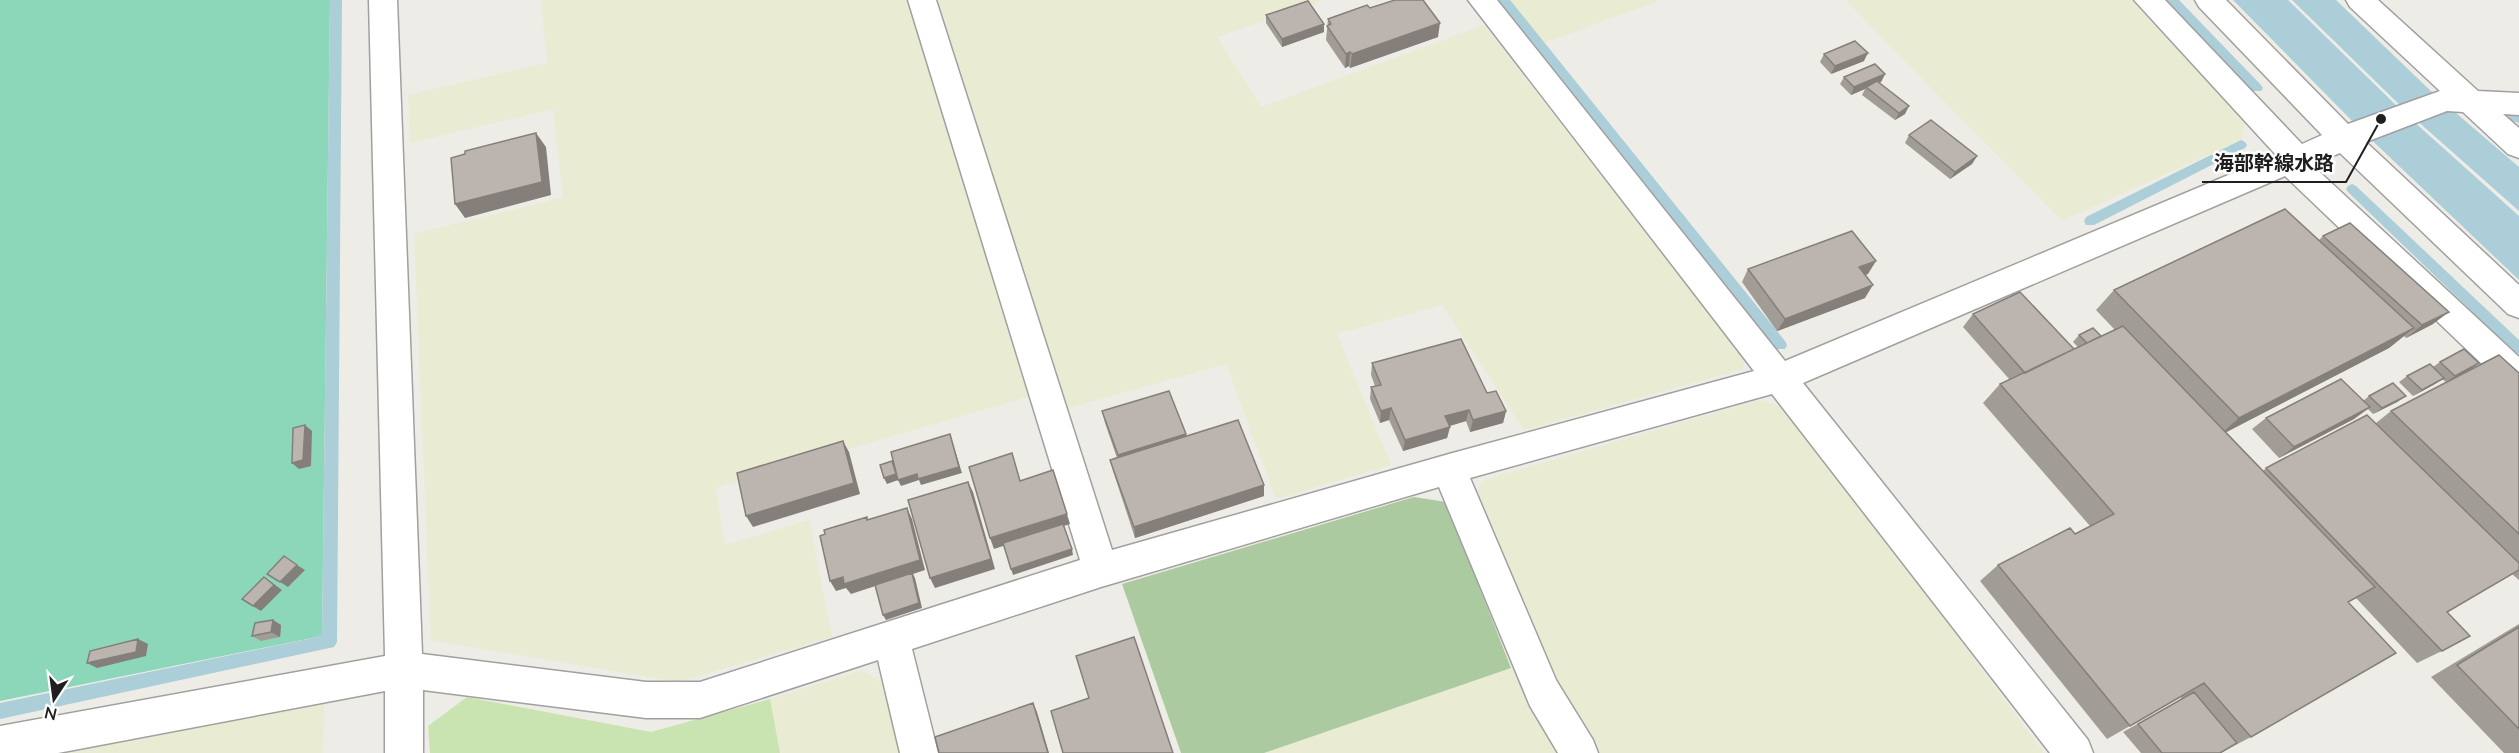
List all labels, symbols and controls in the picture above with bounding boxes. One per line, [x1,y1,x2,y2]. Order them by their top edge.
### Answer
callout: 海部幹線水路 [2202,144,2346,182]
text: 海部幹線水路 [2214,150,2334,174]
north arrow [24,669,84,729]
text: N [42,703,59,725]

